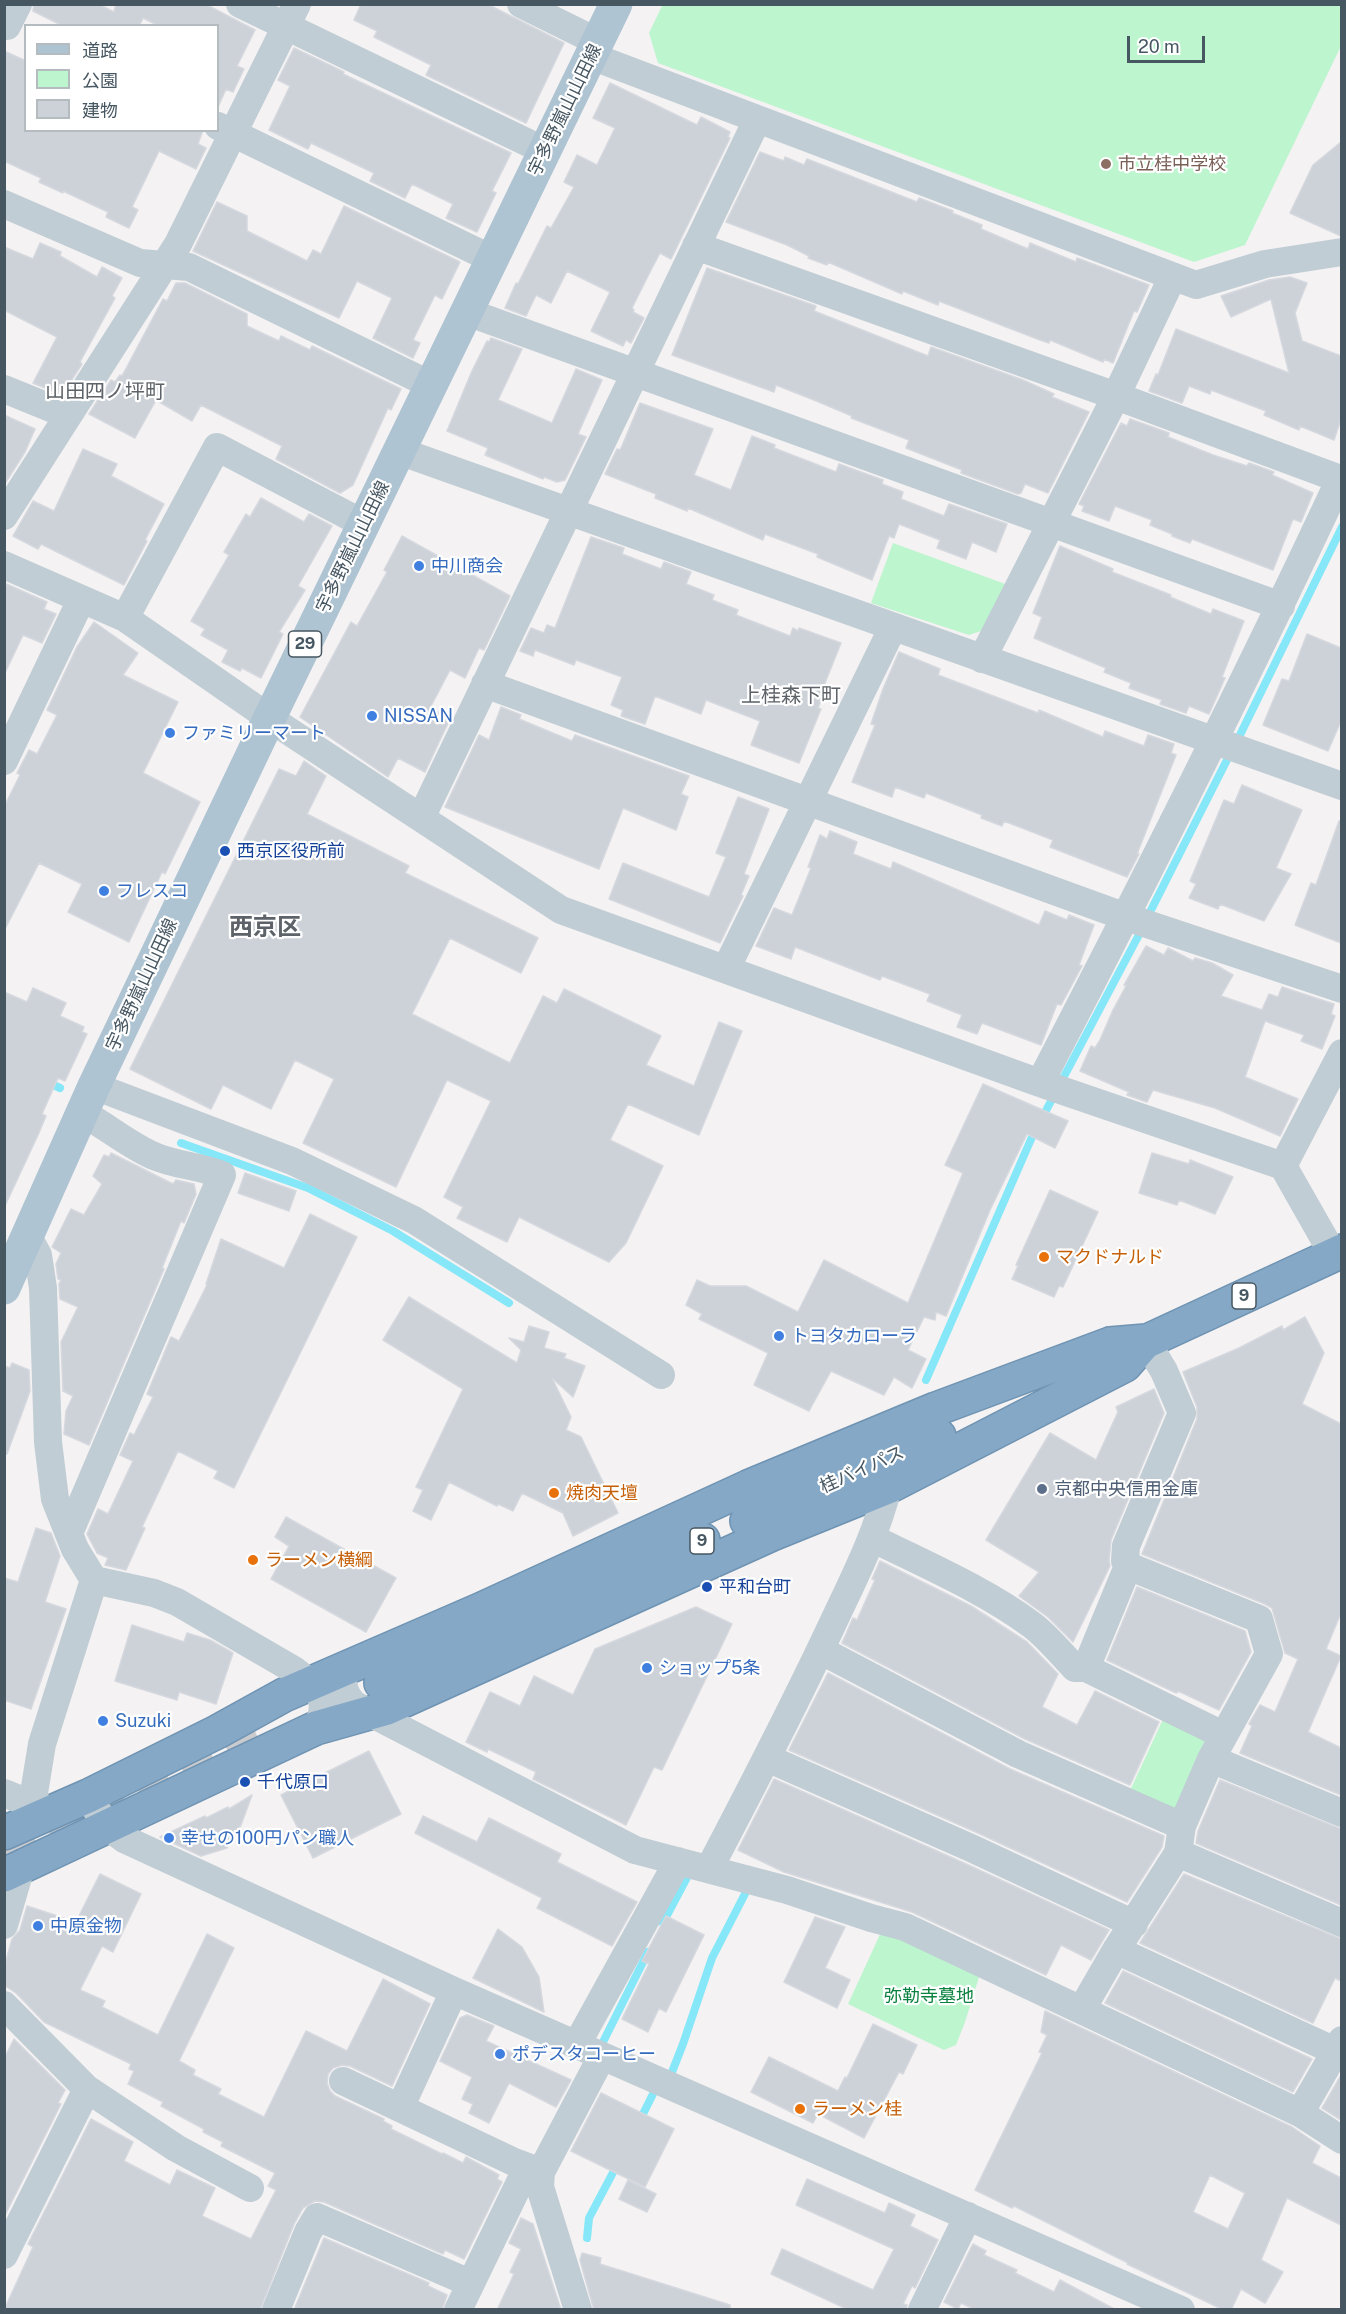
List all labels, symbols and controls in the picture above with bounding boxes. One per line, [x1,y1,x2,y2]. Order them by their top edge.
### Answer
legend [24,24,219,132]
scale bar [1130,24,1208,62]
text: 20 m [1138,36,1180,57]
text: 道路 [82,40,118,61]
street label: 宇多野嵐山山田線 [524,41,606,179]
text: 公園 [82,70,118,91]
text: 建物 [82,100,118,121]
place label: 市立桂中学校 [1118,153,1226,175]
marker: 市立桂中学校 [1099,157,1113,171]
district label: 山田四ノ坪町 [45,380,165,404]
street label: 宇多野嵐山山田線 [312,478,394,616]
place label: 中川商会 [431,555,503,577]
marker: 中川商会 [412,559,426,573]
road number: 29 [288,631,322,657]
district label: 上桂森下町 [741,684,841,708]
place label: NISSAN [384,705,453,727]
marker: NISSAN [365,709,379,723]
place label: ファミリーマート [182,722,326,744]
marker: ファミリーマート [163,726,177,740]
place label: 西京区役所前 [237,840,345,862]
marker: 西京区役所前 [218,844,232,858]
place label: フレスコ [116,880,188,902]
marker: フレスコ [97,884,111,898]
district label: 西京区 [229,914,301,942]
street label: 宇多野嵐山山田線 [102,915,182,1055]
place label: マクドナルド [1056,1246,1164,1268]
marker: マクドナルド [1037,1250,1051,1264]
road number: 9 [1232,1283,1256,1309]
place label: トヨタカローラ [791,1325,917,1347]
marker: トヨタカローラ [772,1329,786,1343]
street label: 桂バイパス [816,1442,908,1498]
place label: 京都中央信用金庫 [1054,1478,1198,1500]
place label: 焼肉天壇 [566,1482,638,1504]
marker: 京都中央信用金庫 [1035,1482,1049,1496]
marker: 焼肉天壇 [547,1486,561,1500]
road number: 9 [690,1528,714,1554]
place label: ラーメン横綱 [265,1549,373,1571]
marker: ラーメン横綱 [246,1553,260,1567]
place label: 平和台町 [719,1576,791,1598]
marker: 平和台町 [700,1580,714,1594]
place label: ショップ5条 [659,1657,761,1679]
marker: ショップ5条 [640,1661,654,1675]
place label: Suzuki [115,1710,171,1732]
marker: Suzuki [96,1714,110,1728]
place label: 千代原口 [257,1771,329,1793]
marker: 千代原口 [238,1775,252,1789]
place label: 幸せの100円パン職人 [181,1827,354,1849]
marker: 幸せの100円パン職人 [162,1831,176,1845]
place label: 中原金物 [50,1915,122,1937]
marker: 中原金物 [31,1919,45,1933]
park label: 弥勒寺墓地 [884,1985,974,2007]
place label: ポデスタコーヒー [512,2043,656,2065]
marker: ポデスタコーヒー [493,2047,507,2061]
place label: ラーメン桂 [812,2098,902,2120]
marker: ラーメン桂 [793,2102,807,2116]

